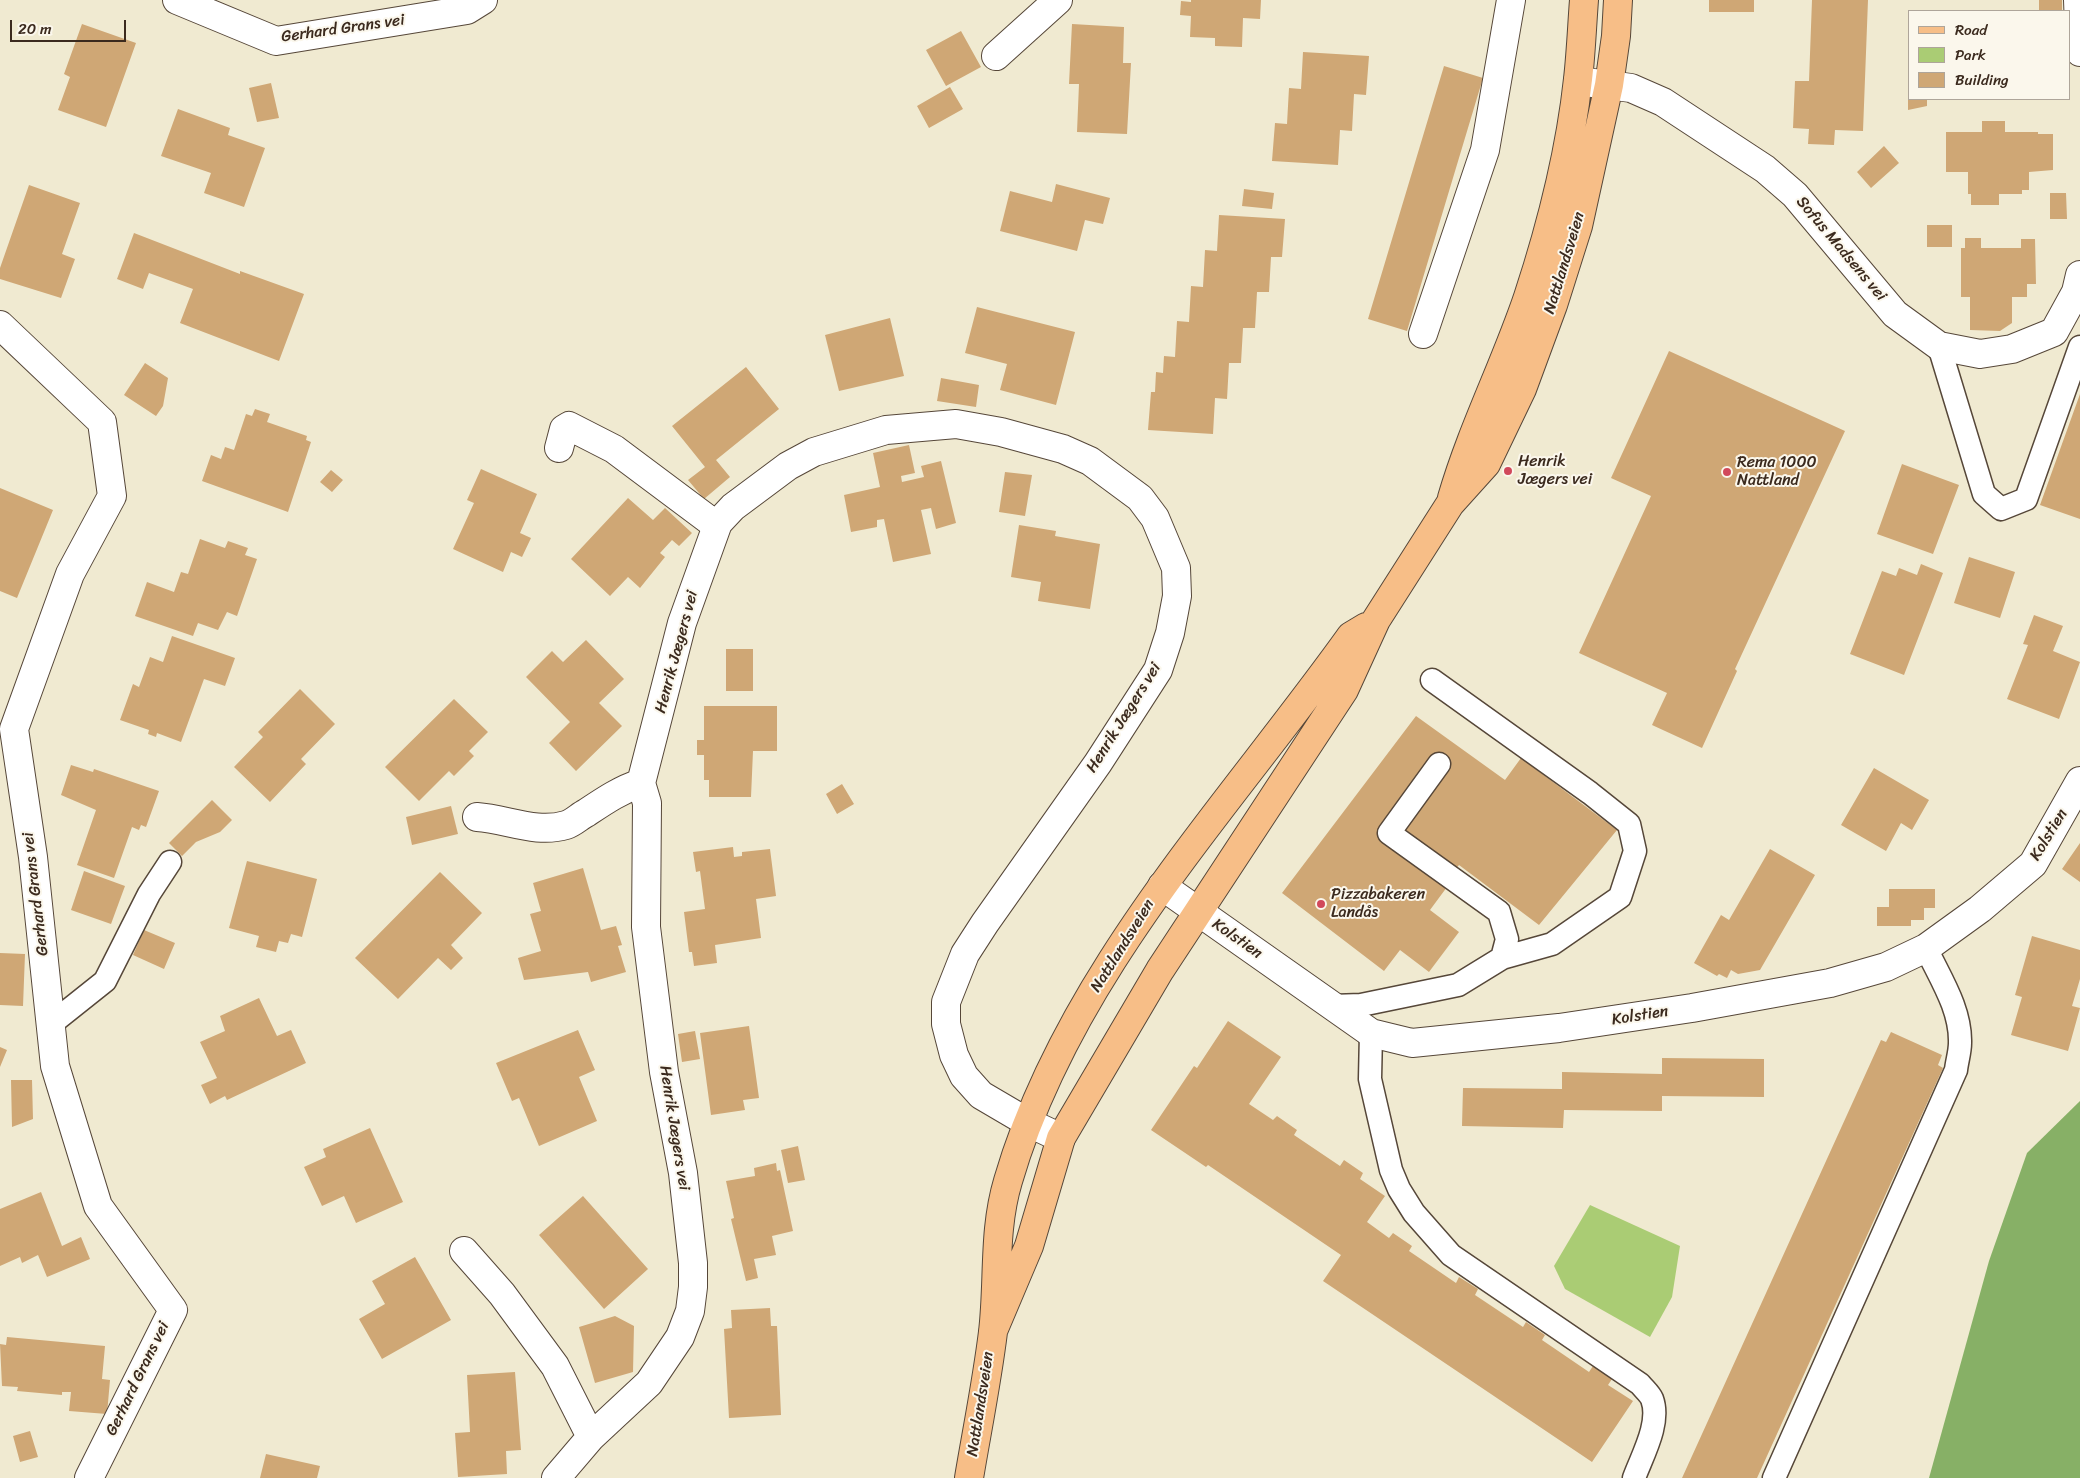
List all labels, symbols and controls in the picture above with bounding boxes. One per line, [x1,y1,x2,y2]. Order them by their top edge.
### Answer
scale bar [12,10,129,42]
legend [1908,10,2070,100]
street label: Gerhard Grans vei [280,11,406,47]
text: 20 m [18,16,52,42]
text: Road [1955,17,1987,43]
text: Park [1955,42,1986,68]
text: Building [1955,67,2009,93]
street label: Sofus Madsens vei [1792,193,1890,305]
street label: Nattlandsveien [1540,210,1590,316]
place label: Henrik Jægers vei [1518,452,1592,490]
place label: Rema 1000 Nattland [1737,453,1817,491]
marker: Henrik Jægers vei [1502,465,1514,477]
marker: Rema 1000 Nattland [1721,466,1733,478]
street label: Henrik Jægers vei [651,589,703,715]
street label: Henrik Jægers vei [1082,659,1166,777]
street label: Kolstien [2026,806,2072,864]
street label: Gerhard Grans vei [19,831,53,957]
place label: Pizzabakeren Landås [1331,885,1425,923]
street label: Nattlandsveien [1087,896,1159,996]
marker: Pizzabakeren Landås [1315,898,1327,910]
street label: Kolstien [1208,915,1266,963]
street label: Kolstien [1610,1002,1670,1030]
street label: Henrik Jægers vei [655,1064,693,1192]
street label: Gerhard Grans vei [102,1319,174,1439]
street label: Nattlandsveien [963,1350,999,1458]

